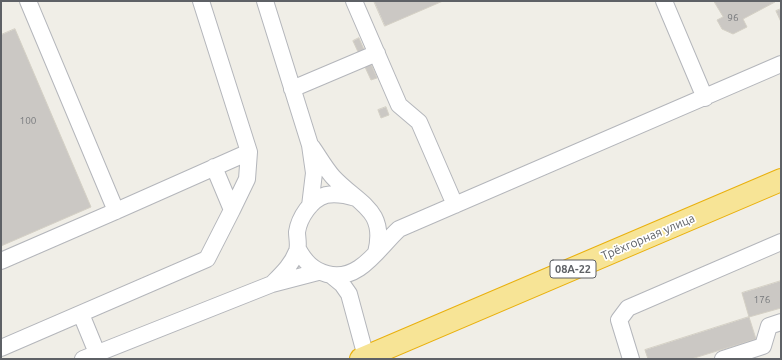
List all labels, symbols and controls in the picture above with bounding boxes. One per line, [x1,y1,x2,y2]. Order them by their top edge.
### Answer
house number: 96 [727,12,739,24]
house number: 100 [20,115,36,127]
street label: Трёхгорная улица [599,211,697,263]
road number: 08А-22 [550,260,596,278]
house number: 176 [754,294,770,306]

